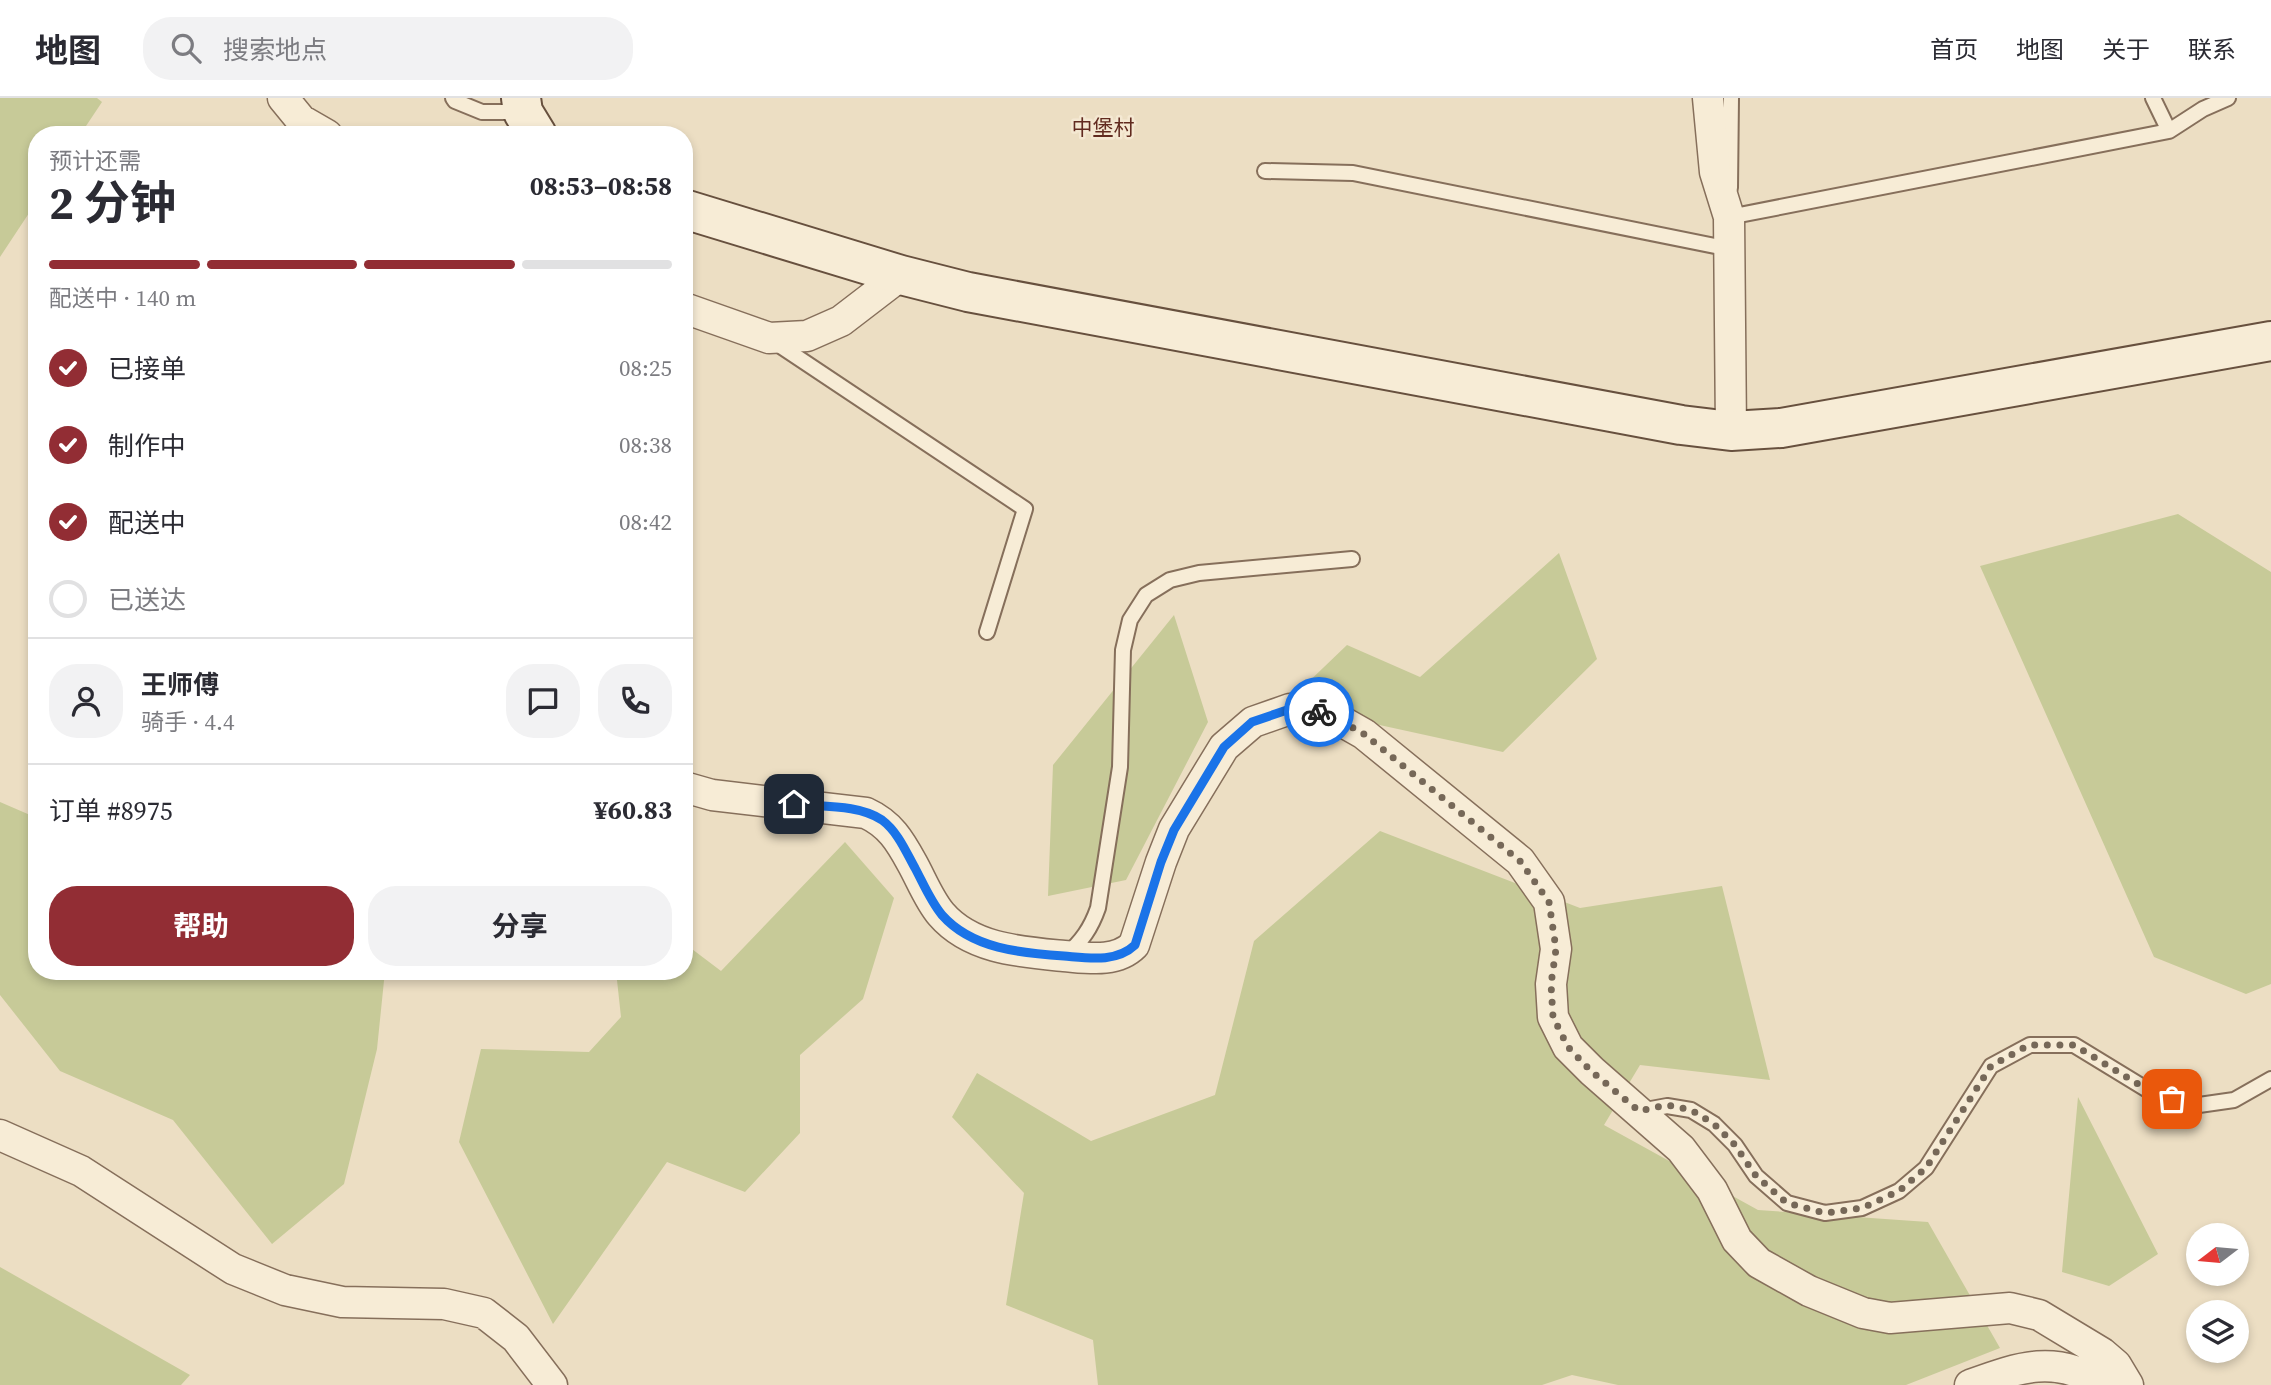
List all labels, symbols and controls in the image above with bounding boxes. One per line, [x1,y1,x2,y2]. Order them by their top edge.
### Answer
search box [143,17,633,80]
text: 地图 [35,28,101,73]
icon: search [167,29,205,67]
text: 搜索地点 [223,32,327,68]
text: 首页 [1930,33,1978,66]
text: 地图 [2016,33,2064,66]
text: 关于 [2102,33,2150,66]
text: 联系 [2188,33,2236,66]
district label: 中堡村 [1072,113,1135,142]
text: 预计还需 [49,145,141,177]
text: 08:53–08:58 [530,168,672,204]
text: 2 分钟 [49,171,176,234]
text: 配送中 · 140 m [49,282,196,314]
icon: check [49,349,87,387]
text: 已接单 [108,351,186,387]
text: 08:25 [619,352,672,384]
icon: check [49,426,87,464]
text: 制作中 [108,428,186,464]
text: 08:38 [619,429,672,461]
icon: check [49,503,87,541]
text: 配送中 [108,505,186,541]
text: 08:42 [619,506,672,538]
text: 已送达 [108,582,186,618]
button: person [49,664,123,738]
button: chat [506,664,580,738]
button: phone [598,664,672,738]
text: 王师傅 [141,667,219,703]
courier [1284,677,1354,747]
icon: bike [1300,693,1338,731]
text: 骑手 · 4.4 [141,706,235,738]
pin [764,774,824,834]
icon: home [775,785,813,823]
text: ¥60.83 [594,792,672,828]
text: 订单 #8975 [49,793,173,829]
button: 帮助 [49,886,354,966]
button: 分享 [368,886,672,966]
pin [2142,1069,2202,1129]
icon: bag [2153,1080,2191,1118]
north arrow [2186,1223,2249,1286]
map controls [2186,1223,2249,1363]
button: layers [2186,1300,2249,1363]

